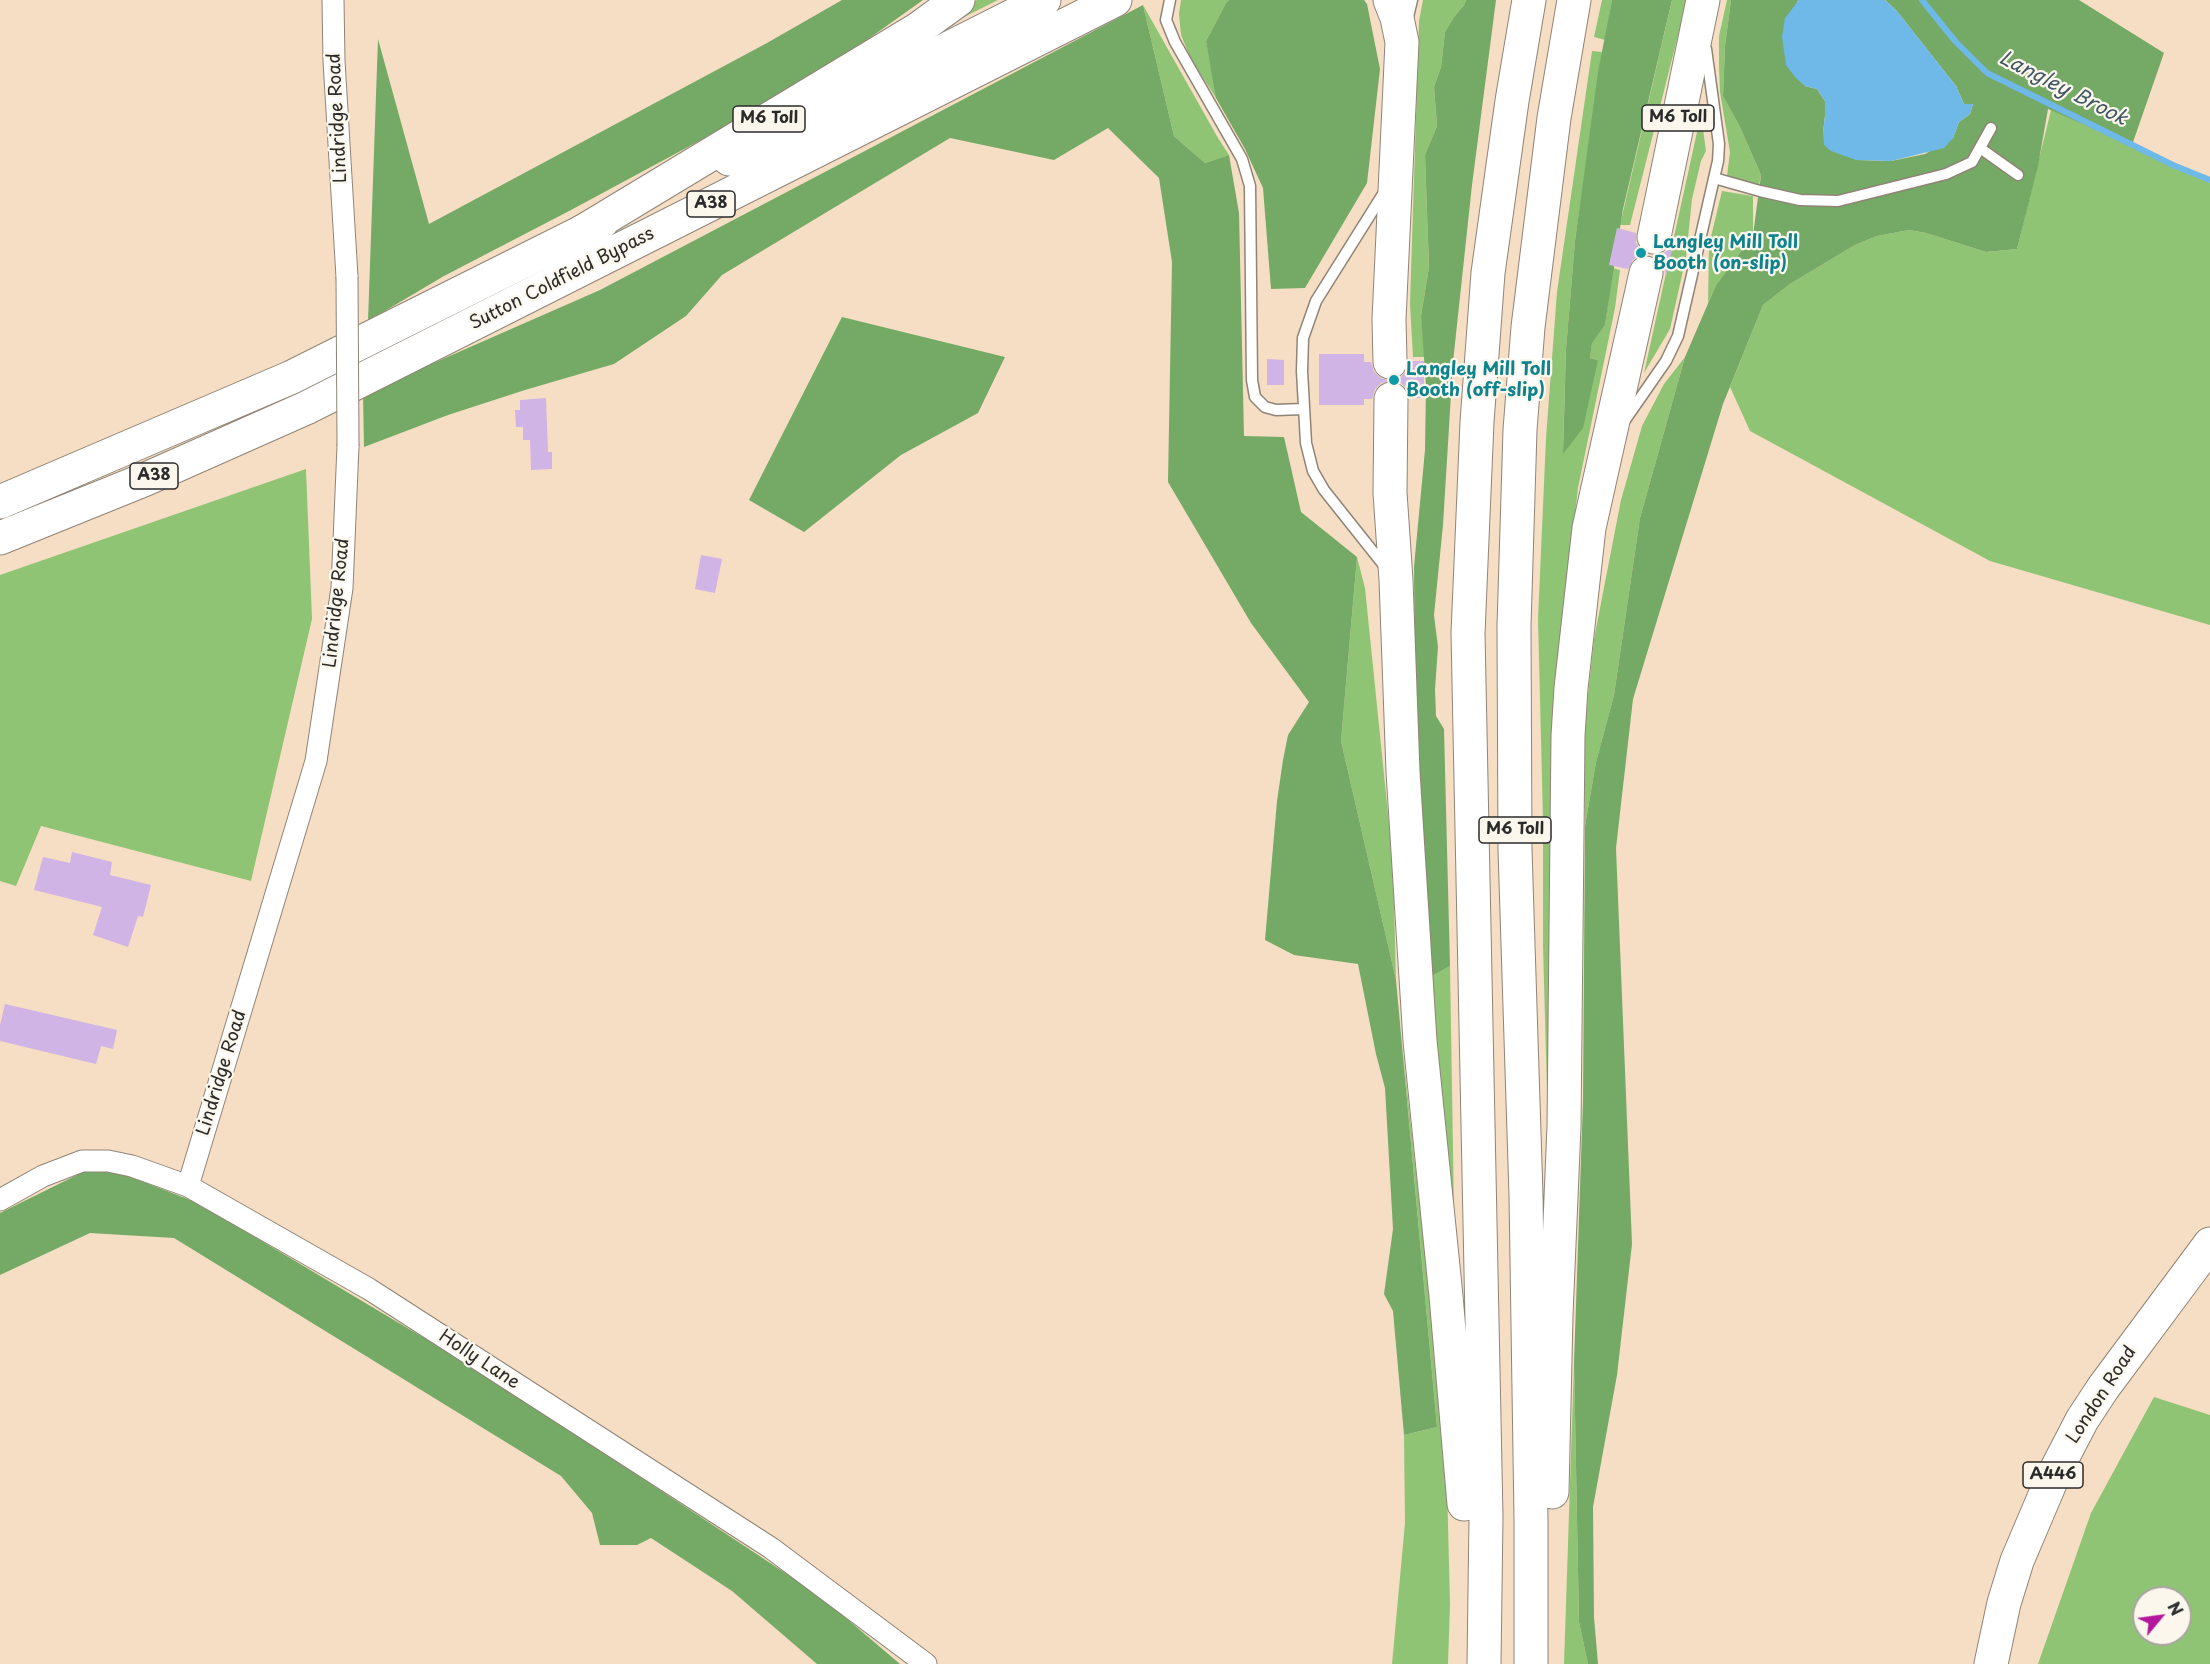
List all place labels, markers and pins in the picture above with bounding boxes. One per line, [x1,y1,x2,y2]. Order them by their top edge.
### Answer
place label: Langley Mill Toll Booth (on-slip) [1653,232,1798,274]
marker: Langley Mill Toll Booth (on-slip) [1634,246,1648,260]
place label: Langley Mill Toll Booth (off-slip) [1406,359,1551,401]
marker: Langley Mill Toll Booth (off-slip) [1387,373,1401,387]

